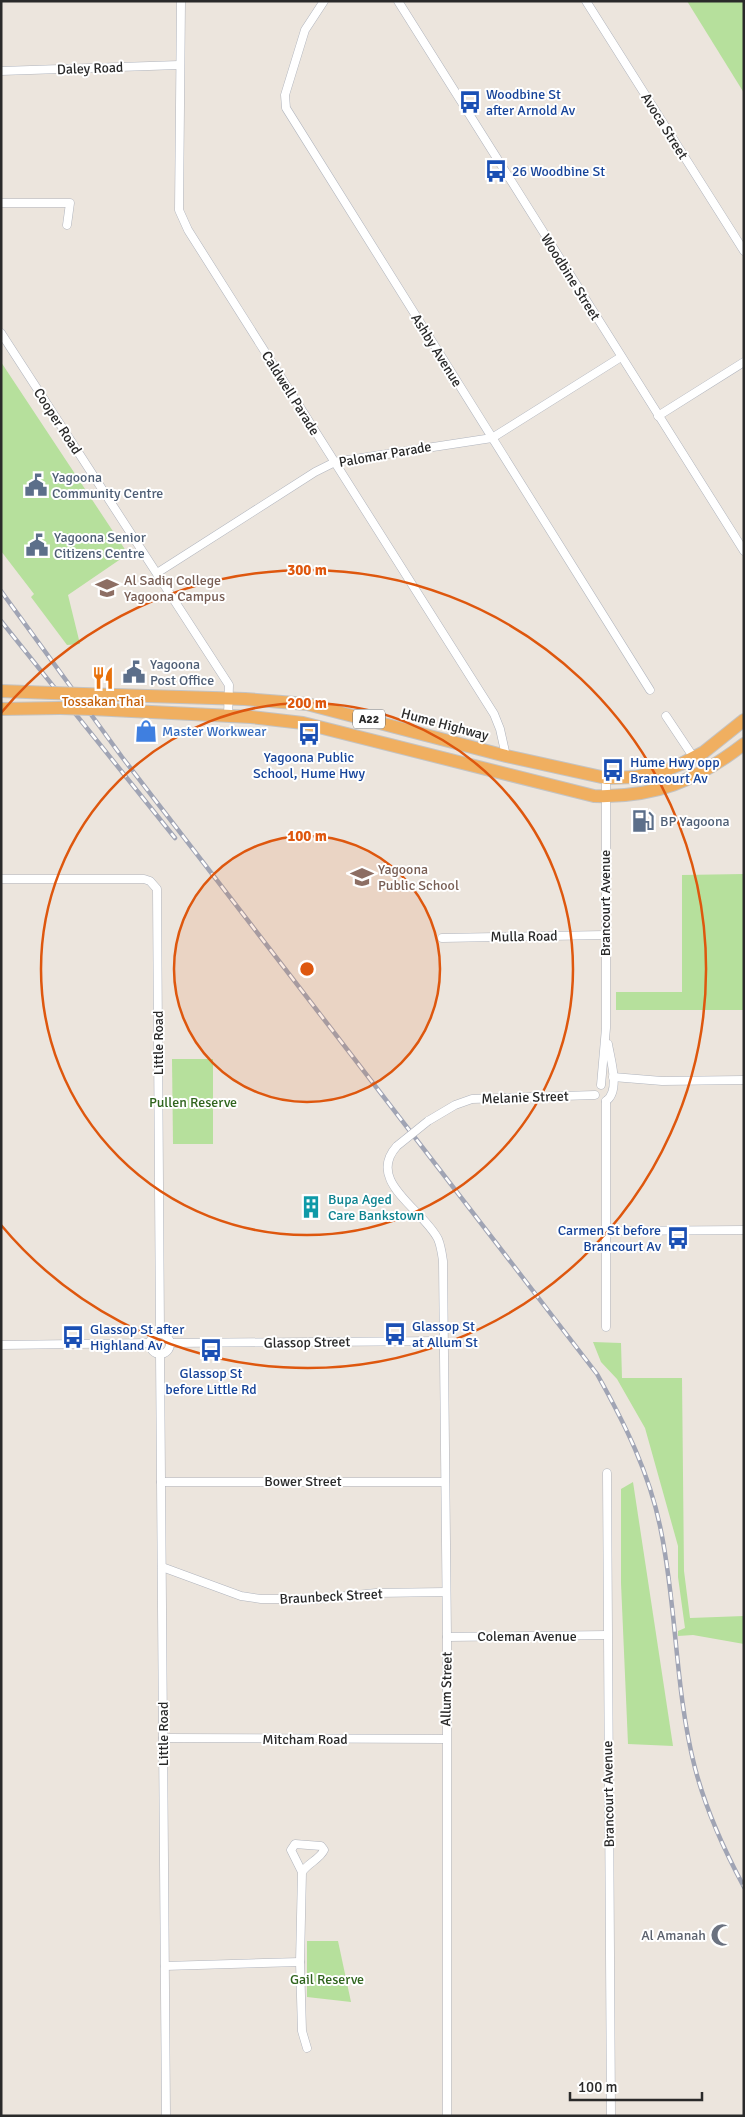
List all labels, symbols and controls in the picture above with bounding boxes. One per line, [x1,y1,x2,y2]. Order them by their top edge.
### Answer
street label: Daley Road [57,59,124,78]
place label: Woodbine St after Arnold Av [486,86,576,119]
bus stop icon: Woodbine St after Arnold Av [457,89,483,115]
street label: Avoca Street [637,90,692,163]
bus stop icon: 26 Woodbine St [483,158,509,184]
place label: 26 Woodbine St [512,163,605,180]
street label: Woodbine Street [537,231,604,324]
street label: Ashby Avenue [407,311,466,390]
street label: Caldwell Parade [258,348,323,439]
street label: Cooper Road [30,385,85,458]
street label: Palomar Parade [337,438,433,471]
place label: Yagoona Community Centre [52,469,163,502]
public building icon: Yagoona Community Centre [23,472,49,498]
place label: Yagoona Senior Citizens Centre [54,529,147,562]
public building icon: Yagoona Senior Citizens Centre [24,532,50,558]
text: 300 m [287,561,327,579]
place label: Al Sadiq College Yagoona Campus [124,572,225,605]
school or university icon: Al Sadiq College Yagoona Campus [94,575,120,601]
place label: Yagoona Post Office [150,656,214,689]
public building icon: Yagoona Post Office [121,659,147,685]
restaurant icon: Tossakan Thai [90,665,116,691]
place label: Tossakan Thai [62,693,144,710]
text: 200 m [287,694,327,712]
street label: Hume Highway [399,705,491,744]
road number: A22 [353,710,385,729]
shop icon: Master Workwear [133,718,159,744]
bus stop icon: Yagoona Public School, Hume Hwy [296,721,322,747]
place label: Master Workwear [162,723,267,740]
place label: Yagoona Public School, Hume Hwy [253,749,365,782]
place label: Hume Hwy opp Brancourt Av [630,754,720,787]
bus stop icon: Hume Hwy opp Brancourt Av [600,757,626,783]
fuel station icon: BP Yagoona [630,808,656,834]
place label: BP Yagoona [660,813,730,830]
text: 100 m [287,827,327,845]
street label: Brancourt Avenue [597,850,614,956]
place label: Yagoona Public School [378,861,459,894]
school or university icon: Yagoona Public School [349,864,375,890]
street label: Mulla Road [490,927,558,946]
centre of rings [298,960,316,978]
street label: Little Road [150,1011,167,1075]
street label: Melanie Street [481,1087,569,1108]
park label: Pullen Reserve [149,1094,237,1111]
place label: Bupa Aged Care Bankstown [328,1191,424,1224]
building icon: Bupa Aged Care Bankstown [298,1194,324,1220]
place label: Carmen St before Brancourt Av [558,1222,662,1255]
bus stop icon: Carmen St before Brancourt Av [665,1225,691,1251]
place label: Glassop St at Allum St [412,1318,478,1351]
place label: Glassop St after Highland Av [90,1321,185,1354]
bus stop icon: Glassop St at Allum St [382,1321,408,1347]
bus stop icon: Glassop St after Highland Av [60,1324,86,1350]
street label: Glassop Street [263,1333,351,1352]
bus stop icon: Glassop St before Little Rd [198,1337,224,1363]
place label: Glassop St before Little Rd [165,1365,257,1398]
street label: Bower Street [264,1473,342,1490]
street label: Braunbeck Street [279,1585,383,1608]
street label: Coleman Avenue [477,1628,577,1645]
street label: Allum Street [437,1651,456,1727]
street label: Little Road [155,1702,172,1766]
street label: Mitcham Road [262,1731,348,1748]
street label: Brancourt Avenue [599,1740,618,1847]
mosque icon: Al Amanah [709,1922,735,1948]
place label: Al Amanah [641,1927,706,1944]
park label: Gail Reserve [290,1971,364,1988]
scale bar [570,2070,702,2102]
text: 100 m [578,2078,618,2096]

